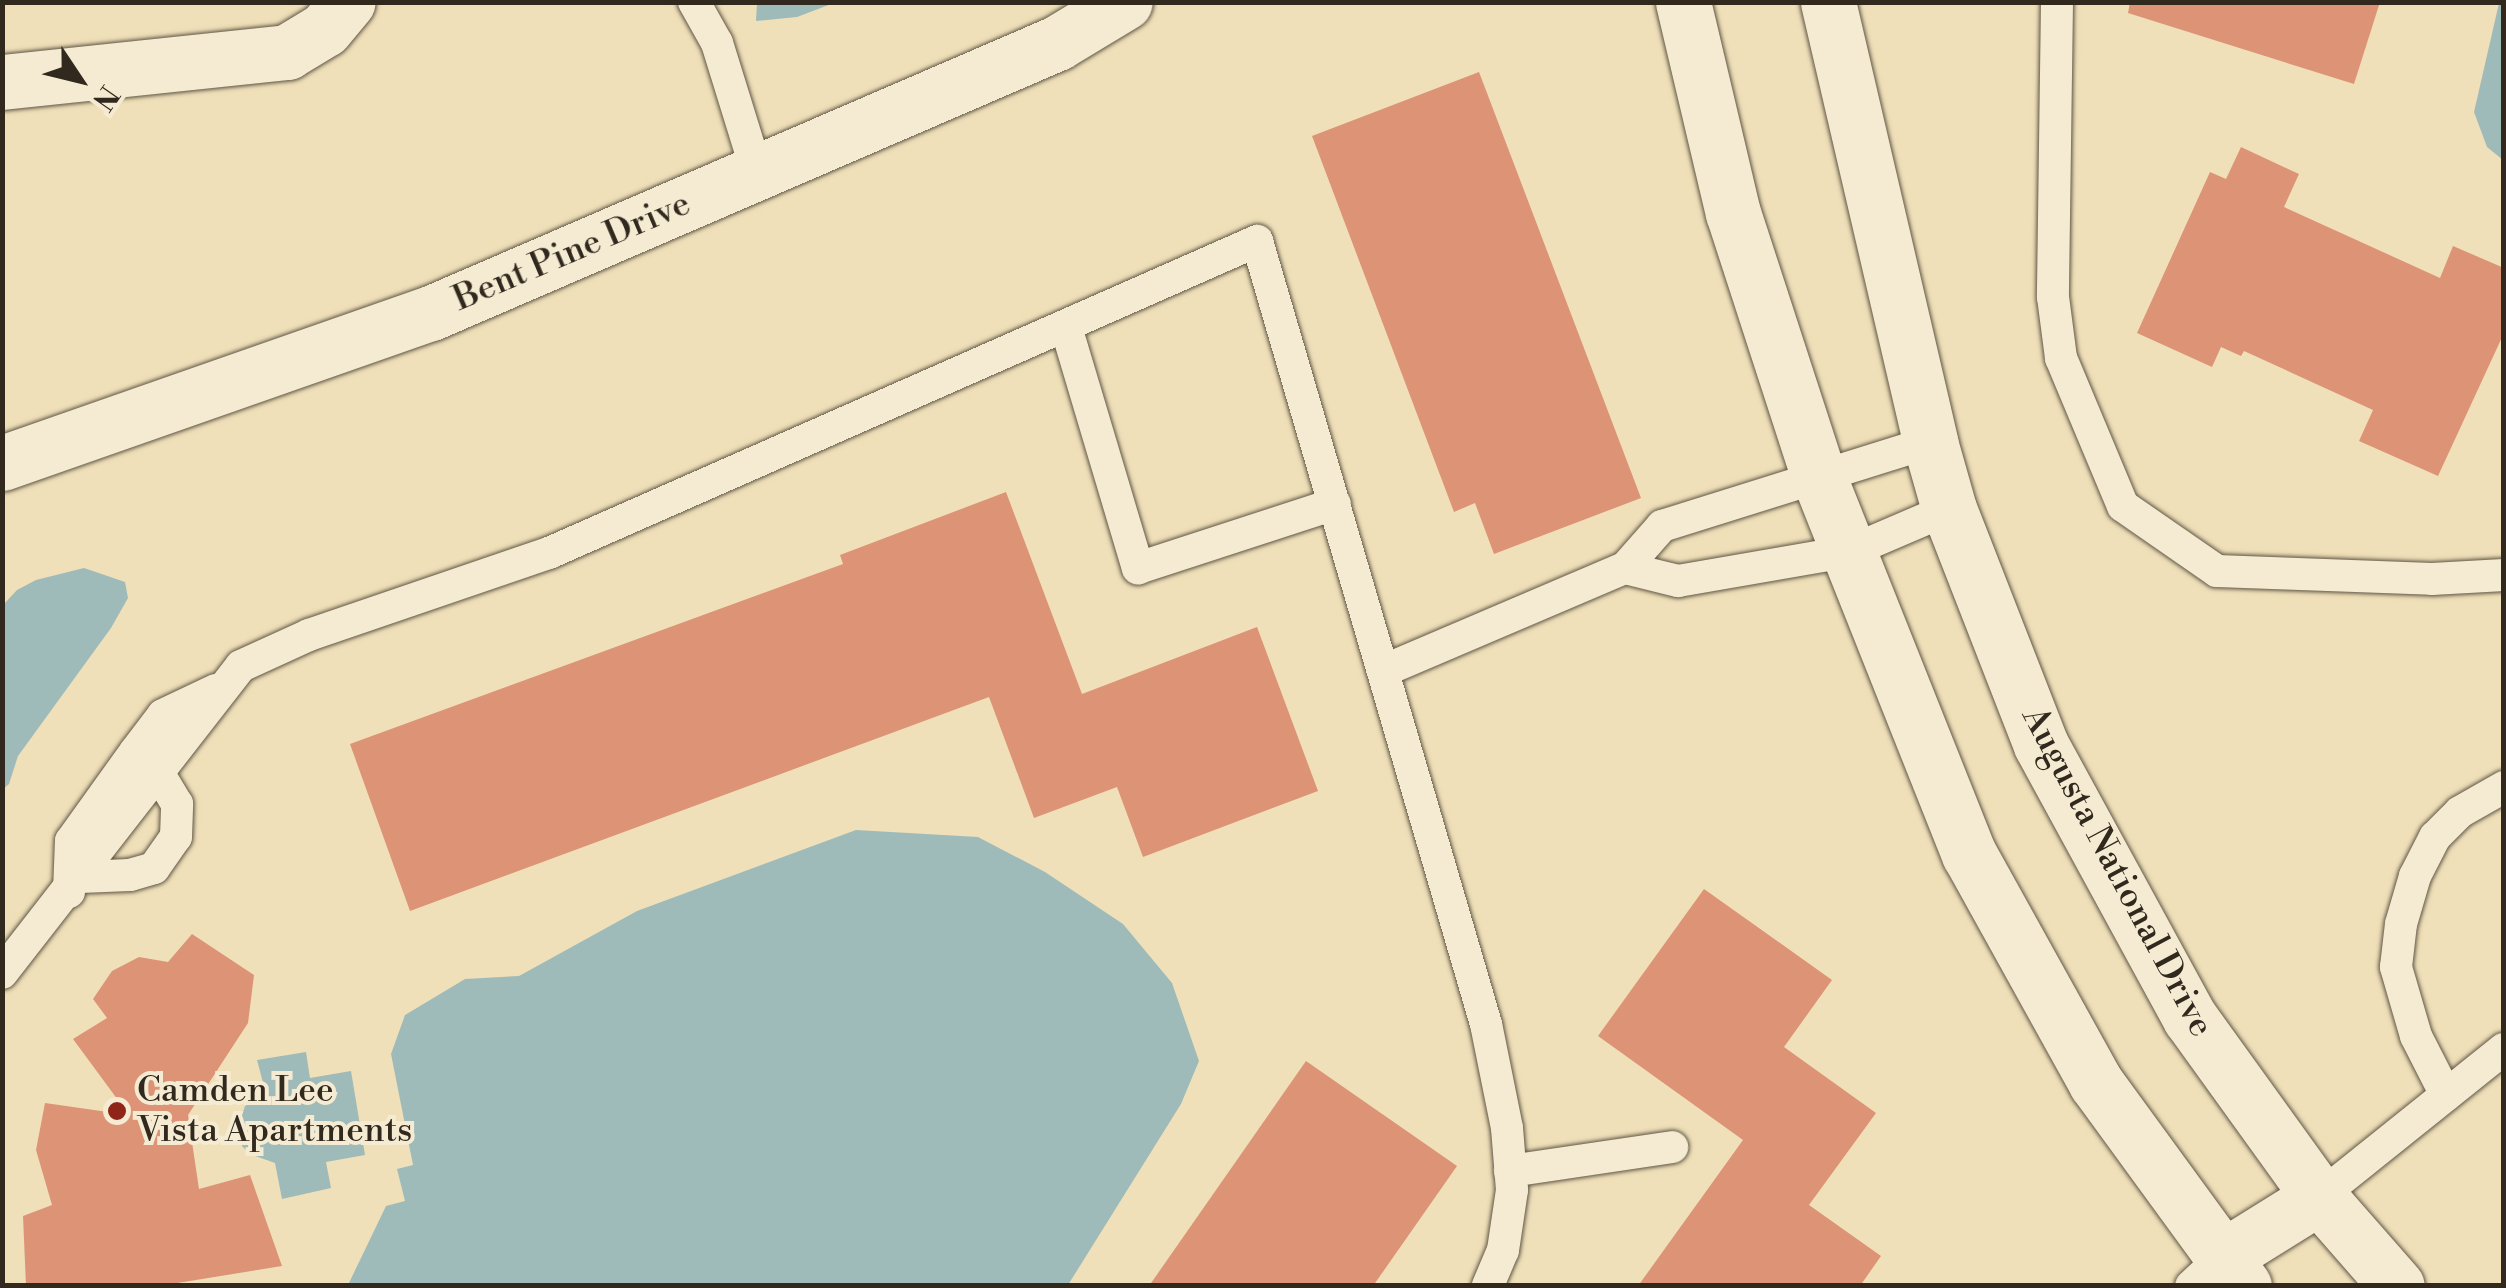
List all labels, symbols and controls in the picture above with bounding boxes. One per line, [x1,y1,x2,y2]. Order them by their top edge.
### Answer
north arrow [30,30,130,130]
text: N [84,78,126,117]
street label: Bent Pine Drive [447,183,697,321]
street label: Augusta National Drive [2012,700,2222,1044]
place label: Camden Lee Vista Apartments [137,1070,412,1152]
marker: Camden Lee Vista Apartments [106,1100,128,1122]

